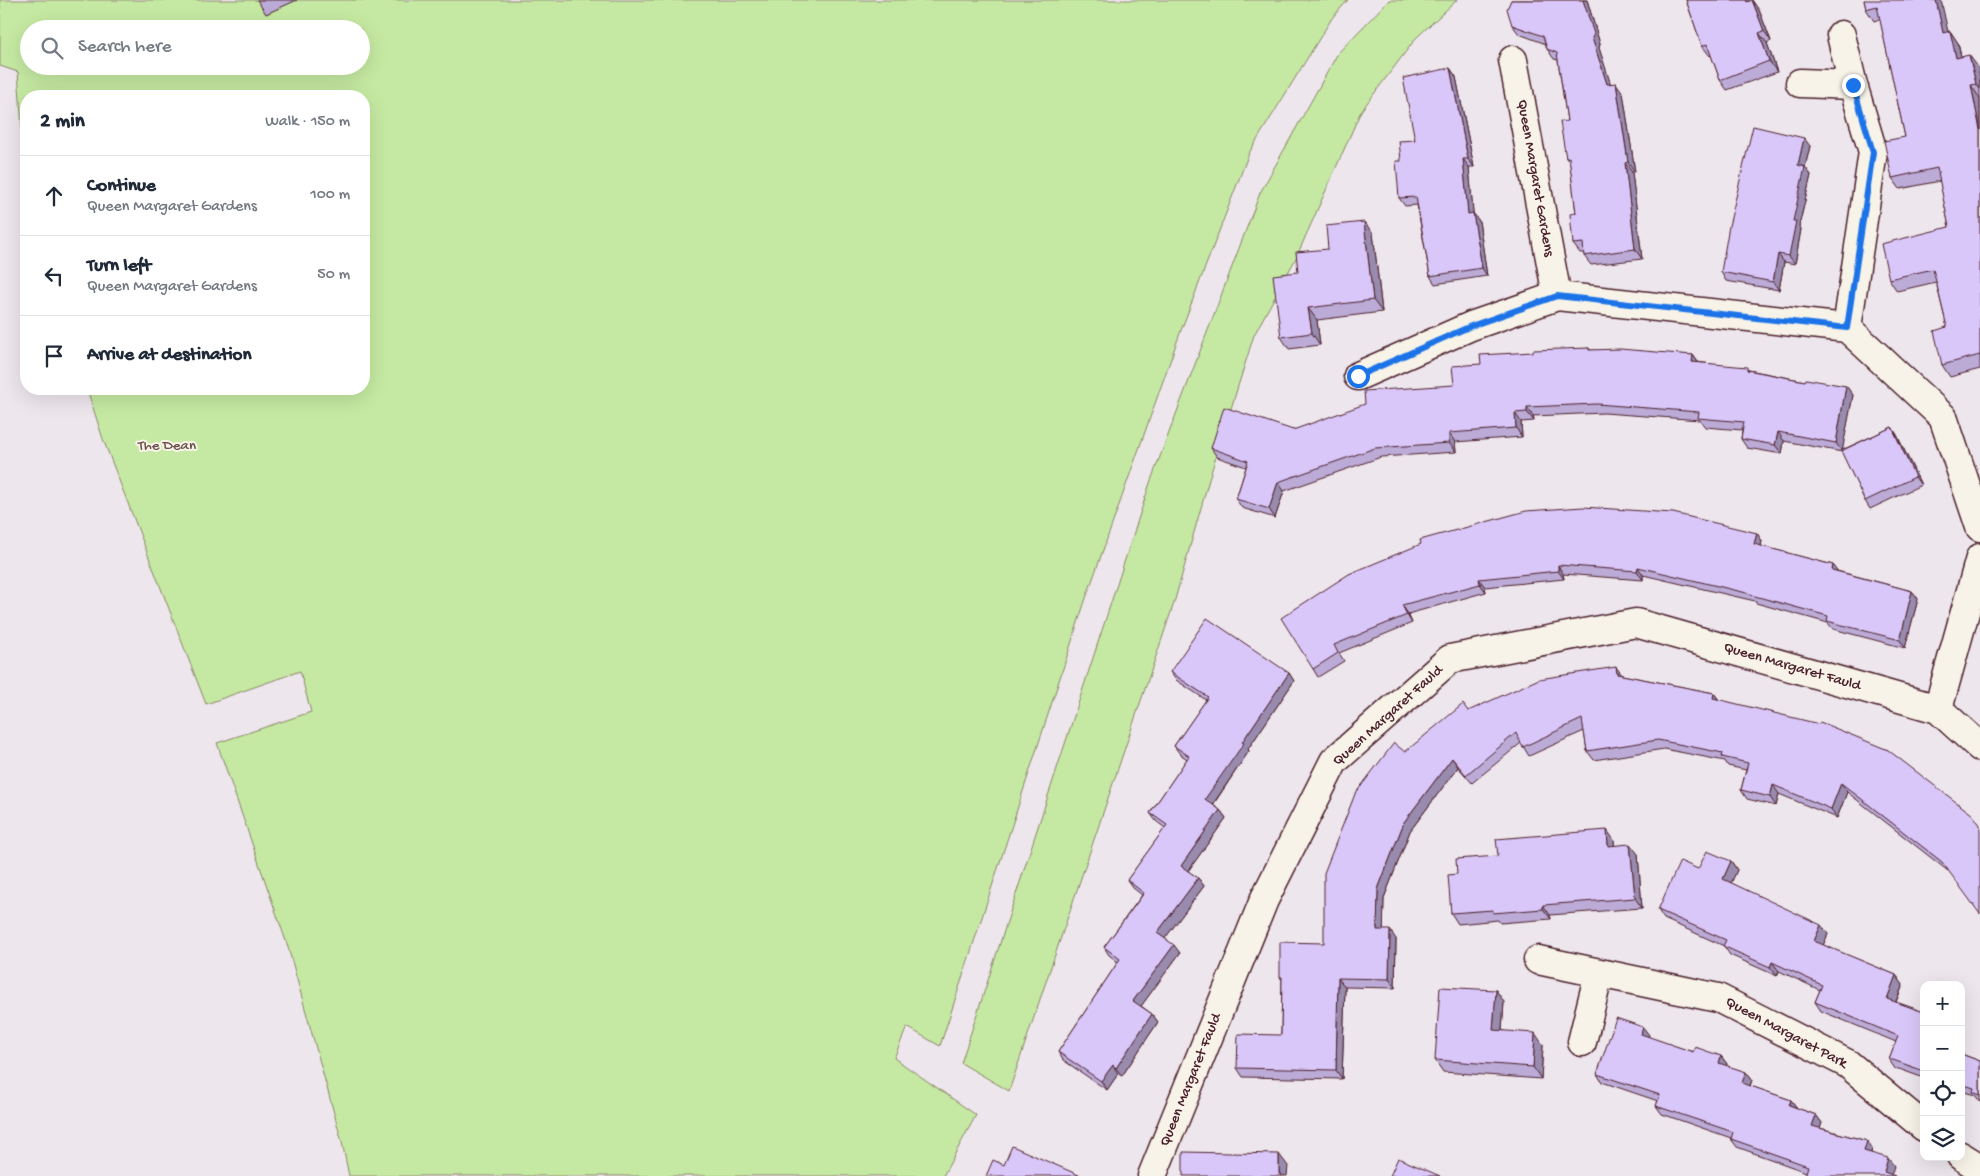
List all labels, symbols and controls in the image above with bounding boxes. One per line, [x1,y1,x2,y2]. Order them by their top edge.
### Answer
search box [20,20,370,75]
icon: search [38,34,66,62]
text: Search here [78,36,172,59]
route end [1842,74,1865,97]
street label: Queen Margaret Gardens [1512,98,1558,258]
text: 2 min [40,110,85,135]
text: Walk · 150 m [265,113,350,132]
text: Continue [87,175,156,198]
icon: ahead [40,182,68,210]
text: 100 m [310,186,350,205]
text: Queen Margaret Gardens [87,198,257,217]
text: Turn left [87,255,151,278]
icon: left [40,262,68,290]
text: 50 m [317,266,350,285]
text: Queen Margaret Gardens [87,278,257,297]
icon: arrive [40,342,68,370]
text: Arrive at destination [87,344,251,367]
route start [1347,365,1370,388]
park label: The Dean [137,437,196,455]
street label: Queen Margaret Fauld [1721,639,1864,696]
street label: Queen Margaret Fauld [1329,661,1448,770]
map controls [1920,981,1965,1161]
button: + [1920,981,1965,1026]
street label: Queen Margaret Park [1722,993,1851,1073]
street label: Queen Margaret Fauld [1156,1010,1226,1149]
button: − [1920,1026,1965,1071]
button: locate [1920,1071,1965,1116]
button: layers [1920,1116,1965,1161]

